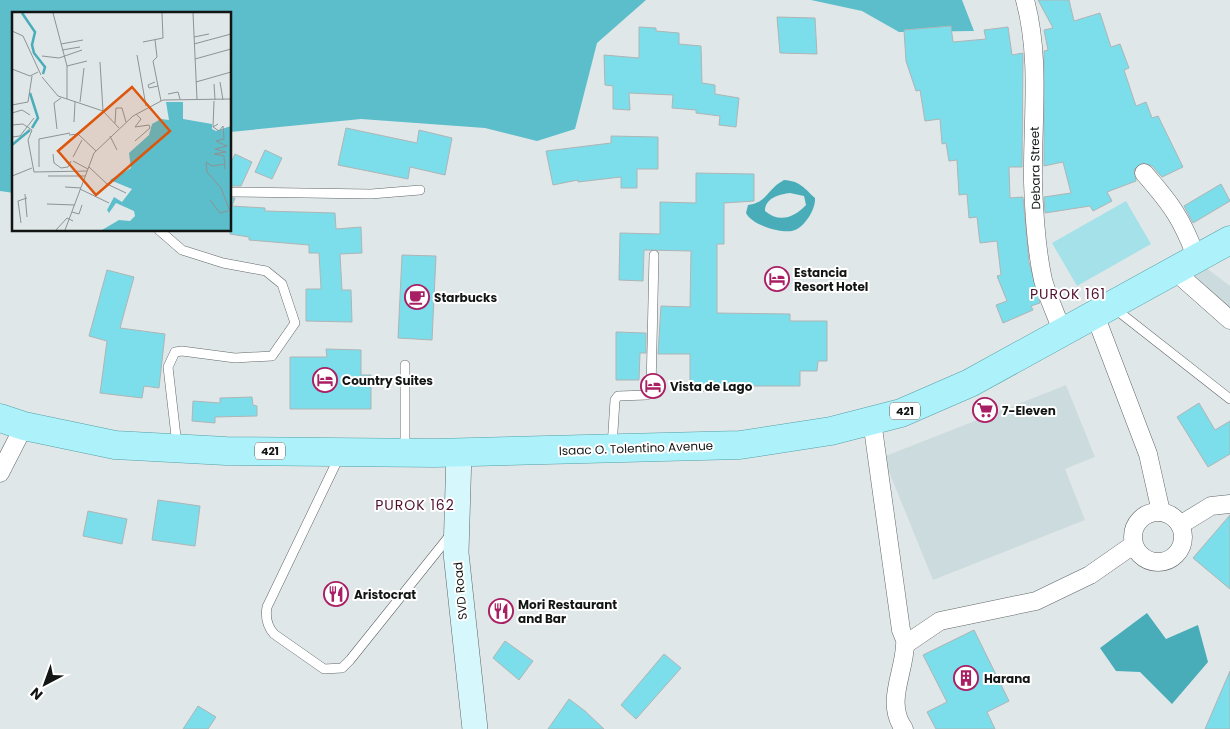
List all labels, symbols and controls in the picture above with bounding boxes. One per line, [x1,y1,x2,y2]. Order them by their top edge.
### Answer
inset map [12,12,231,231]
street label: Debara Street [1026,126,1044,210]
place label: Estancia Resort Hotel [794,264,868,295]
hotel icon: Estancia Resort Hotel [764,266,790,292]
cafe icon: Starbucks [404,284,430,310]
district label: PUROK 161 [1030,284,1106,304]
place label: Starbucks [434,289,497,306]
hotel icon: Country Suites [312,367,338,393]
place label: Country Suites [342,372,433,389]
hotel icon: Vista de Lago [640,373,666,399]
place label: Vista de Lago [670,378,753,395]
supermarket icon: 7-Eleven [972,397,998,423]
road number: 421 [890,402,920,420]
place label: 7-Eleven [1002,402,1056,419]
street label: Isaac O. Tolentino Avenue [559,437,713,459]
road number: 421 [255,442,285,460]
district label: PUROK 162 [375,495,455,515]
street label: SVD Road [449,561,471,621]
restaurant icon: Aristocrat [323,581,349,607]
place label: Aristocrat [354,586,416,603]
place label: Mori Restaurant and Bar [518,596,617,627]
restaurant icon: Mori Restaurant and Bar [488,598,514,624]
north arrow [20,659,70,709]
building icon: Harana [953,665,979,691]
place label: Harana [984,670,1030,687]
text: N [26,683,47,705]

